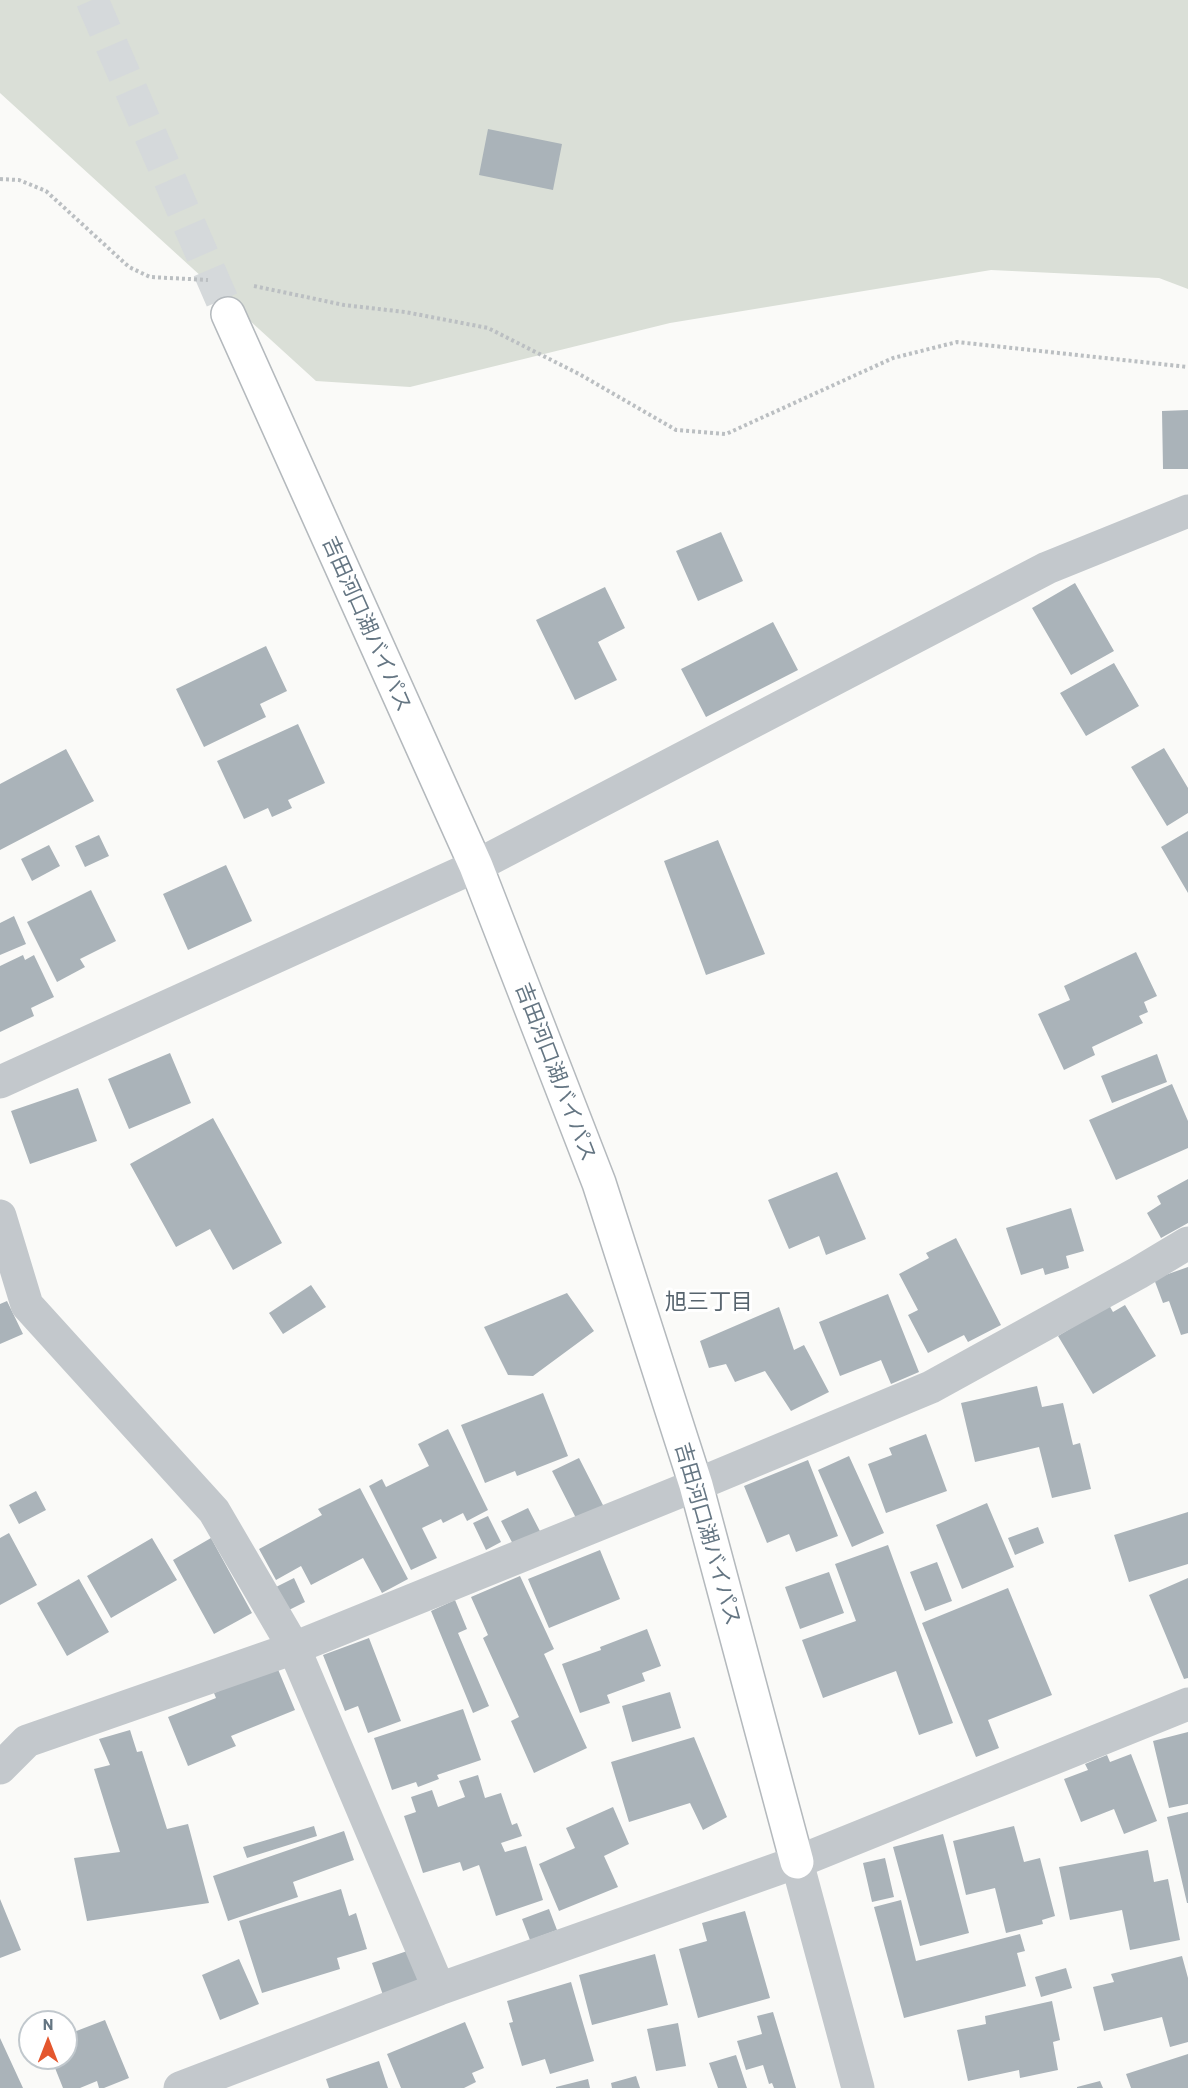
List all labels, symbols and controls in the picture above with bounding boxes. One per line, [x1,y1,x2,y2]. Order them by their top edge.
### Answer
street label: 吉田河口湖バイパス [317,533,417,715]
street label: 吉田河口湖バイパス [510,979,602,1165]
district label: 旭三丁目 [665,1289,753,1315]
street label: 吉田河口湖バイパス [670,1440,746,1628]
north arrow [18,2010,78,2070]
text: N [43,2014,53,2033]

